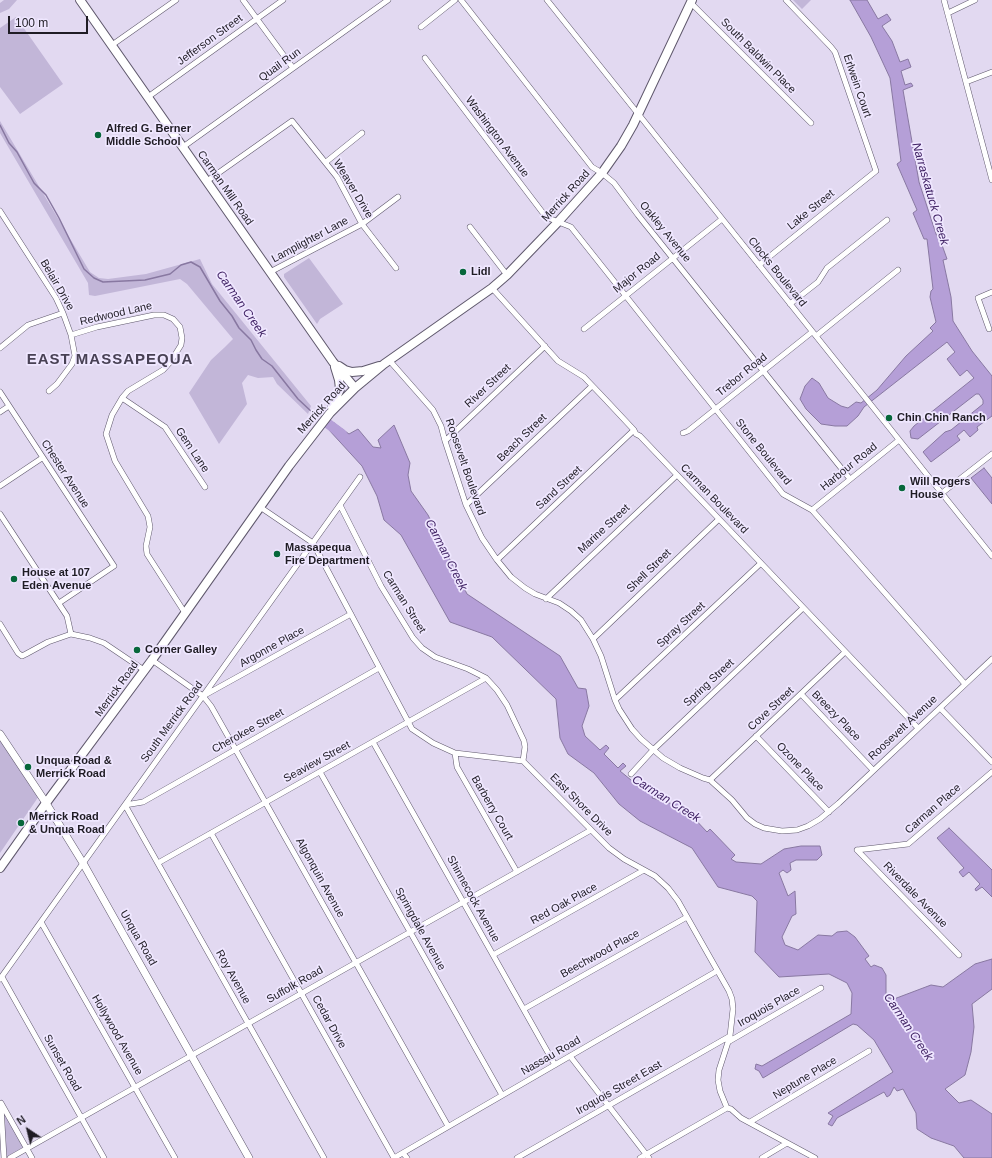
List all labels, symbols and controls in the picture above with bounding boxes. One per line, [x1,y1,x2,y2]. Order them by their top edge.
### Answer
scale bar [10,8,90,34]
street label: Jefferson Street [175,12,245,68]
text: 100 m [15,16,48,30]
street label: South Baldwin Place [718,16,798,96]
street label: Quail Run [256,45,304,85]
street label: Erlwein Court [840,53,874,119]
street label: Washington Avenue [462,94,532,180]
place label: Alfred G. Berner Middle School [106,122,191,148]
marker: Alfred G. Berner Middle School [93,130,103,140]
water label: Narraskatuck Creek [908,141,952,247]
street label: Carman Mill Road [194,148,256,228]
street label: Weaver Drive [330,157,376,221]
street label: Merrick Road [539,167,593,225]
street label: Lake Street [785,187,837,233]
street label: Oakley Avenue [636,199,694,265]
street label: Lamplighter Lane [269,214,351,266]
street label: Clocks Boulevard [745,235,809,309]
street label: Major Road [611,250,663,296]
street label: Belair Drive [37,257,77,313]
place label: Lidl [471,265,491,279]
marker: Lidl [458,267,468,277]
water label: Carman Creek [213,268,269,340]
street label: Redwood Lane [78,299,154,329]
district label: EAST MASSAPEQUA [27,351,193,369]
street label: Trebor Road [714,351,770,399]
street label: River Street [462,361,514,411]
street label: Merrick Road [295,379,349,437]
street label: Beach Street [495,411,549,465]
place label: Chin Chin Ranch [897,411,986,425]
marker: Chin Chin Ranch [884,413,894,423]
street label: Stone Boulevard [732,416,794,488]
street label: Roosevelt Boulevard [442,417,488,517]
street label: Gem Lane [172,425,212,475]
street label: Chester Avenue [38,437,92,511]
street label: Harbour Road [818,440,880,494]
street label: Carman Boulevard [677,461,751,537]
street label: Sand Street [533,463,585,513]
place label: Will Rogers House [910,475,970,501]
marker: Will Rogers House [897,483,907,493]
street label: Marine Street [575,502,633,556]
water label: Carman Creek [422,517,470,593]
place label: Massapequa Fire Department [285,541,369,567]
street label: Shell Street [624,547,674,595]
marker: Massapequa Fire Department [272,549,282,559]
place label: House at 107 Eden Avenue [22,566,91,592]
street label: Carman Street [379,568,429,636]
marker: House at 107 Eden Avenue [9,574,19,584]
street label: Spray Street [654,599,708,651]
street label: Argonne Place [237,624,307,670]
place label: Corner Galley [145,643,217,657]
marker: Corner Galley [132,645,142,655]
street label: Spring Street [681,656,737,710]
street label: Merrick Road [92,659,142,719]
street label: South Merrick Road [138,679,206,765]
street label: Cove Street [745,684,797,734]
street label: Breezy Place [809,688,863,744]
street label: Roosevelt Avenue [866,693,940,763]
street label: Cherokee Street [210,706,286,756]
street label: Seaview Street [281,738,353,786]
street label: Ozone Place [773,740,827,794]
place label: Unqua Road & Merrick Road [36,754,112,780]
marker: Unqua Road & Merrick Road [23,762,33,772]
street label: East Shore Drive [547,771,615,839]
water label: Carman Creek [629,772,703,826]
street label: Barberry Court [468,773,516,843]
street label: Carman Place [902,781,964,837]
place label: Merrick Road & Unqua Road [29,810,105,836]
marker: Merrick Road & Unqua Road [16,818,26,828]
street label: Algonquin Avenue [293,836,347,920]
street label: Shinnecock Avenue [444,853,502,945]
street label: Riverdale Avenue [880,859,950,931]
street label: Red Oak Place [528,880,600,928]
street label: Springdale Avenue [392,885,448,973]
street label: Unqua Road [117,908,159,968]
street label: Beechwood Place [558,927,642,981]
street label: Roy Avenue [213,948,253,1006]
street label: Suffolk Road [265,964,325,1006]
street label: Iroquois Place [736,984,802,1030]
water label: Carman Creek [880,991,936,1063]
street label: Hollywood Avenue [89,992,145,1078]
street label: Cedar Drive [309,993,349,1051]
street label: Sunset Road [40,1032,84,1094]
street label: Nassau Road [519,1034,583,1078]
street label: Neptune Place [771,1054,839,1102]
street label: Iroquois Street East [574,1058,664,1118]
north arrow [8,1110,48,1150]
text: N [14,1113,28,1127]

